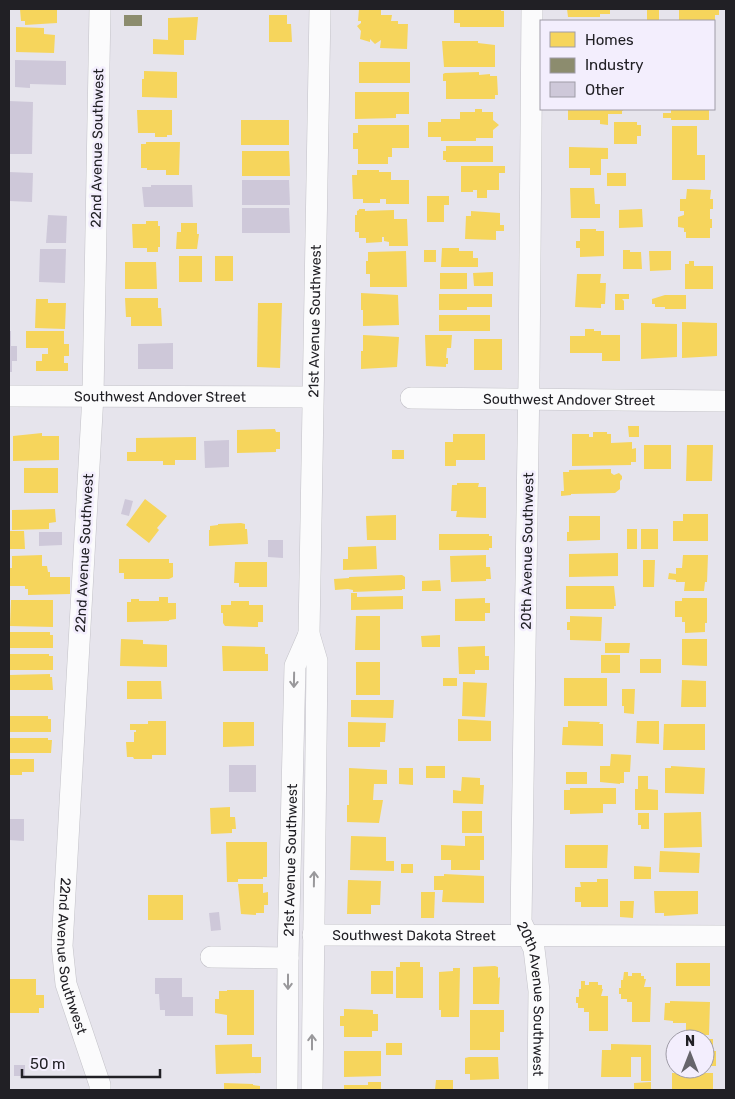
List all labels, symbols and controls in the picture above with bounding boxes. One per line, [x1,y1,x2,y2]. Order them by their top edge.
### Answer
legend [540,20,715,110]
text: Homes [585,31,634,49]
text: Industry [585,56,644,74]
street label: 22nd Avenue Southwest [88,68,107,228]
text: Other [585,81,625,99]
street label: 21st Avenue Southwest [305,244,325,398]
street label: Southwest Andover Street [74,388,247,406]
street label: Southwest Andover Street [483,391,656,409]
street label: 20th Avenue Southwest [518,472,537,630]
street label: 22nd Avenue Southwest [72,473,97,633]
one-way arrow [289,671,299,687]
street label: 21st Avenue Southwest [281,783,301,937]
one-way arrow [309,871,319,888]
street label: 22nd Avenue Southwest [53,877,91,1037]
street label: 20th Avenue Southwest [513,919,547,1077]
street label: Southwest Dakota Street [332,927,496,944]
one-way arrow [283,974,293,990]
north arrow [665,1029,715,1079]
text: N [685,1033,695,1050]
one-way arrow [307,1034,317,1050]
scale bar [22,1046,160,1078]
text: 50 m [30,1055,65,1073]

